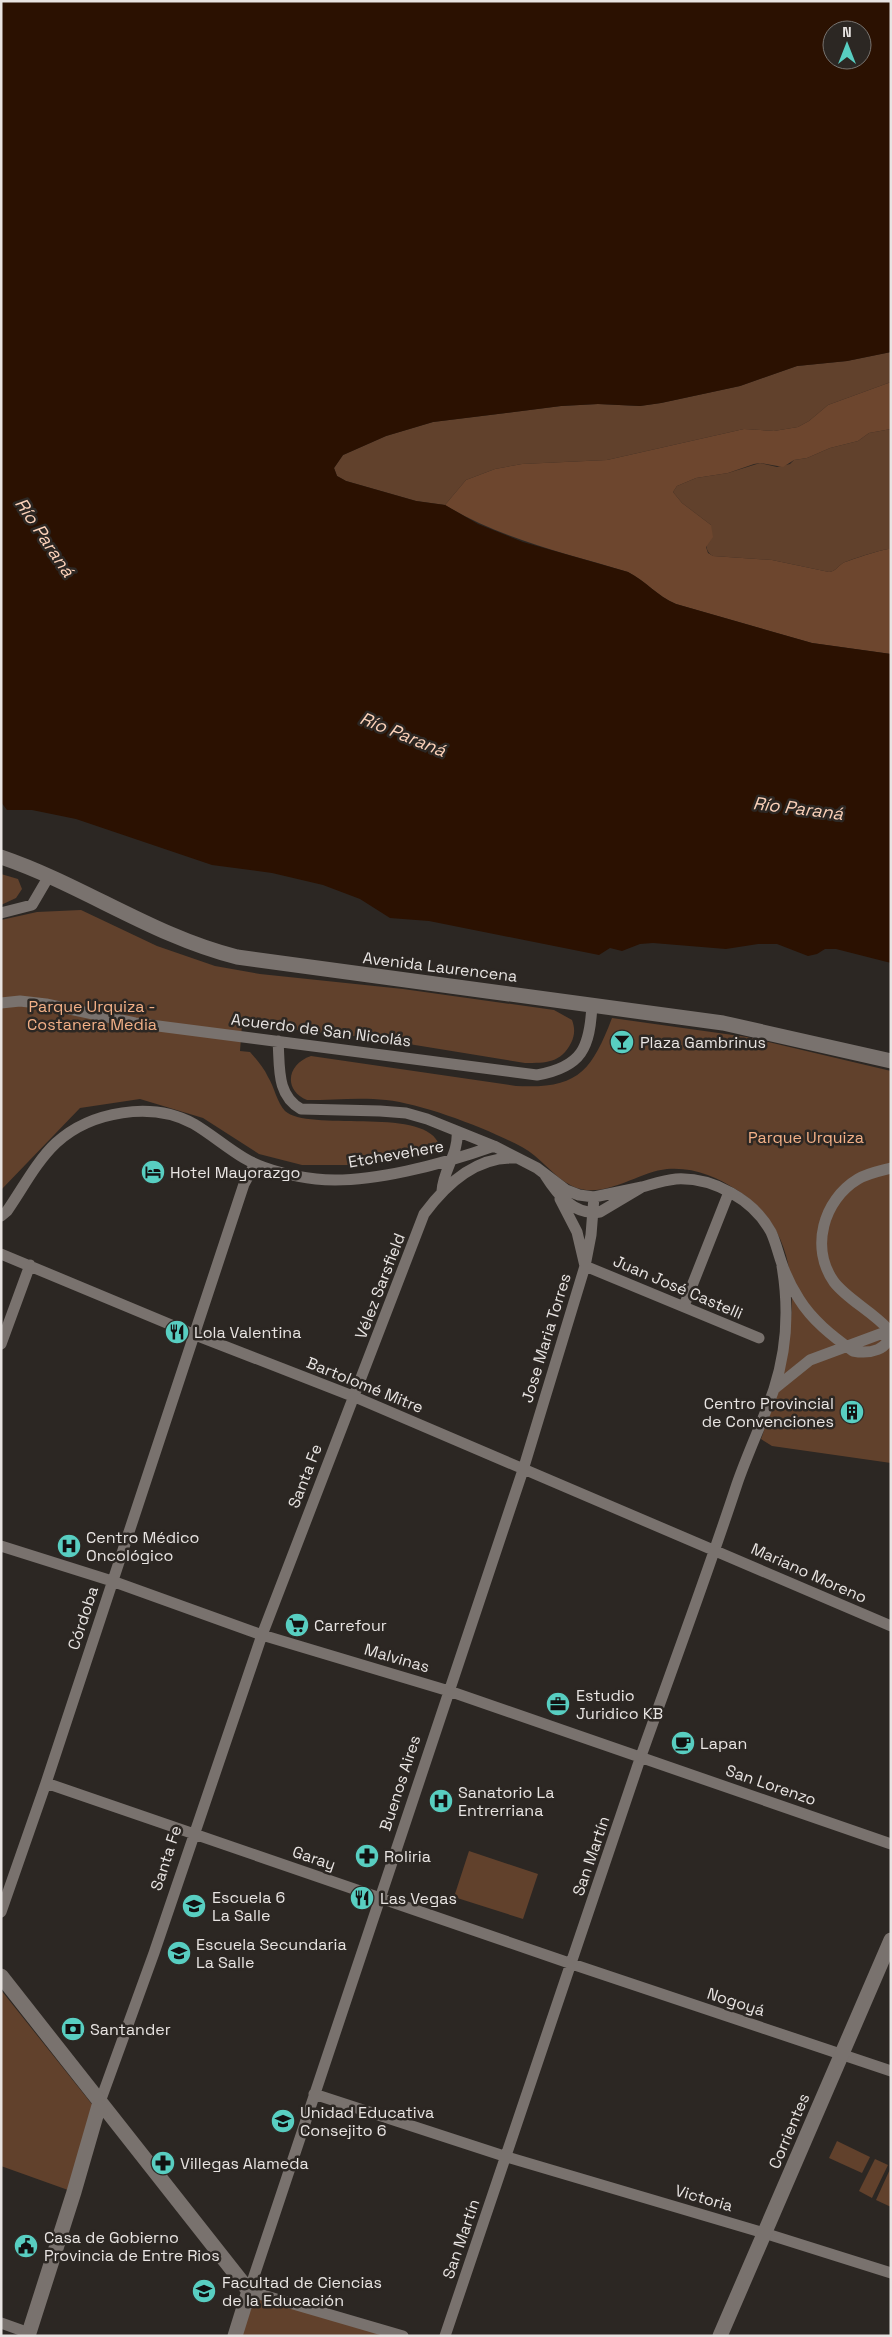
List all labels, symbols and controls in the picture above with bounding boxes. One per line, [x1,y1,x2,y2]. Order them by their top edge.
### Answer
north arrow [822,20,872,70]
text: N [842,23,852,41]
water label: Río Paraná [10,493,80,582]
water label: Río Paraná [357,706,450,762]
water label: Río Paraná [752,791,845,825]
street label: Avenida Laurencena [362,947,518,987]
park label: Parque Urquiza - Costanera Media [27,996,157,1035]
street label: Acuerdo de San Nicolás [230,1009,412,1051]
bar icon: Plaza Gambrinus [609,1029,635,1055]
place label: Plaza Gambrinus [640,1032,766,1053]
park label: Parque Urquiza [748,1127,864,1148]
street label: Etchevehere [346,1135,446,1173]
hotel icon: Hotel Mayorazgo [140,1159,166,1185]
place label: Hotel Mayorazgo [170,1162,300,1183]
street label: Vélez Sarsfield [350,1230,410,1342]
street label: Juan José Castelli [610,1250,746,1324]
street label: Jose Maria Torres [516,1271,576,1405]
restaurant icon: Lola Valentina [164,1319,190,1345]
place label: Lola Valentina [194,1322,301,1343]
street label: Bartolomé Mitre [303,1352,427,1418]
place label: Centro Provincial de Convenciones [702,1393,834,1432]
building icon: Centro Provincial de Convenciones [839,1399,865,1425]
street label: Santa Fe [283,1441,327,1511]
place label: Centro Médico Oncológico [86,1527,199,1566]
hospital icon: Centro Médico Oncológico [56,1533,82,1559]
street label: Mariano Moreno [748,1538,870,1608]
street label: Córdoba [63,1584,103,1652]
supermarket icon: Carrefour [284,1612,310,1638]
place label: Carrefour [314,1615,387,1636]
street label: Malvinas [362,1639,432,1677]
place label: Estudio Juridico KB [576,1685,663,1724]
office icon: Estudio Juridico KB [545,1691,571,1717]
cafe icon: Lapan [670,1730,696,1756]
street label: Buenos Aires [375,1732,425,1834]
place label: Lapan [700,1733,747,1754]
street label: San Lorenzo [723,1760,819,1810]
place label: Sanatorio La Entrerriana [458,1782,554,1821]
hospital icon: Sanatorio La Entrerriana [428,1788,454,1814]
street label: San Martín [568,1813,614,1899]
street label: Santa Fe [146,1823,186,1893]
street label: Garay [290,1841,338,1875]
pharmacy icon: Roliria [354,1843,380,1869]
place label: Roliria [384,1846,431,1867]
restaurant icon: Las Vegas [349,1885,375,1911]
place label: Escuela 6 La Salle [212,1887,285,1926]
place label: Las Vegas [380,1888,457,1909]
school or university icon: Escuela 6 La Salle [181,1893,207,1919]
place label: Escuela Secundaria La Salle [196,1934,347,1973]
school or university icon: Escuela Secundaria La Salle [166,1940,192,1966]
street label: Nogoyá [704,1983,768,2021]
bank icon: Santander [60,2016,86,2042]
place label: Santander [90,2019,171,2040]
street label: Corrientes [764,2090,814,2172]
place label: Unidad Educativa Consejito 6 [300,2102,434,2141]
school or university icon: Unidad Educativa Consejito 6 [270,2108,296,2134]
pharmacy icon: Villegas Alameda [150,2150,176,2176]
place label: Villegas Alameda [180,2153,309,2174]
street label: Victoria [673,2180,735,2216]
street label: San Martín [438,2196,484,2282]
place label: Casa de Gobierno Provincia de Entre Rios [44,2227,220,2266]
public building icon: Casa de Gobierno Provincia de Entre Rios [13,2233,39,2259]
place label: Facultad de Ciencias de la Educación [222,2272,382,2311]
school or university icon: Facultad de Ciencias de la Educación [191,2278,217,2304]

